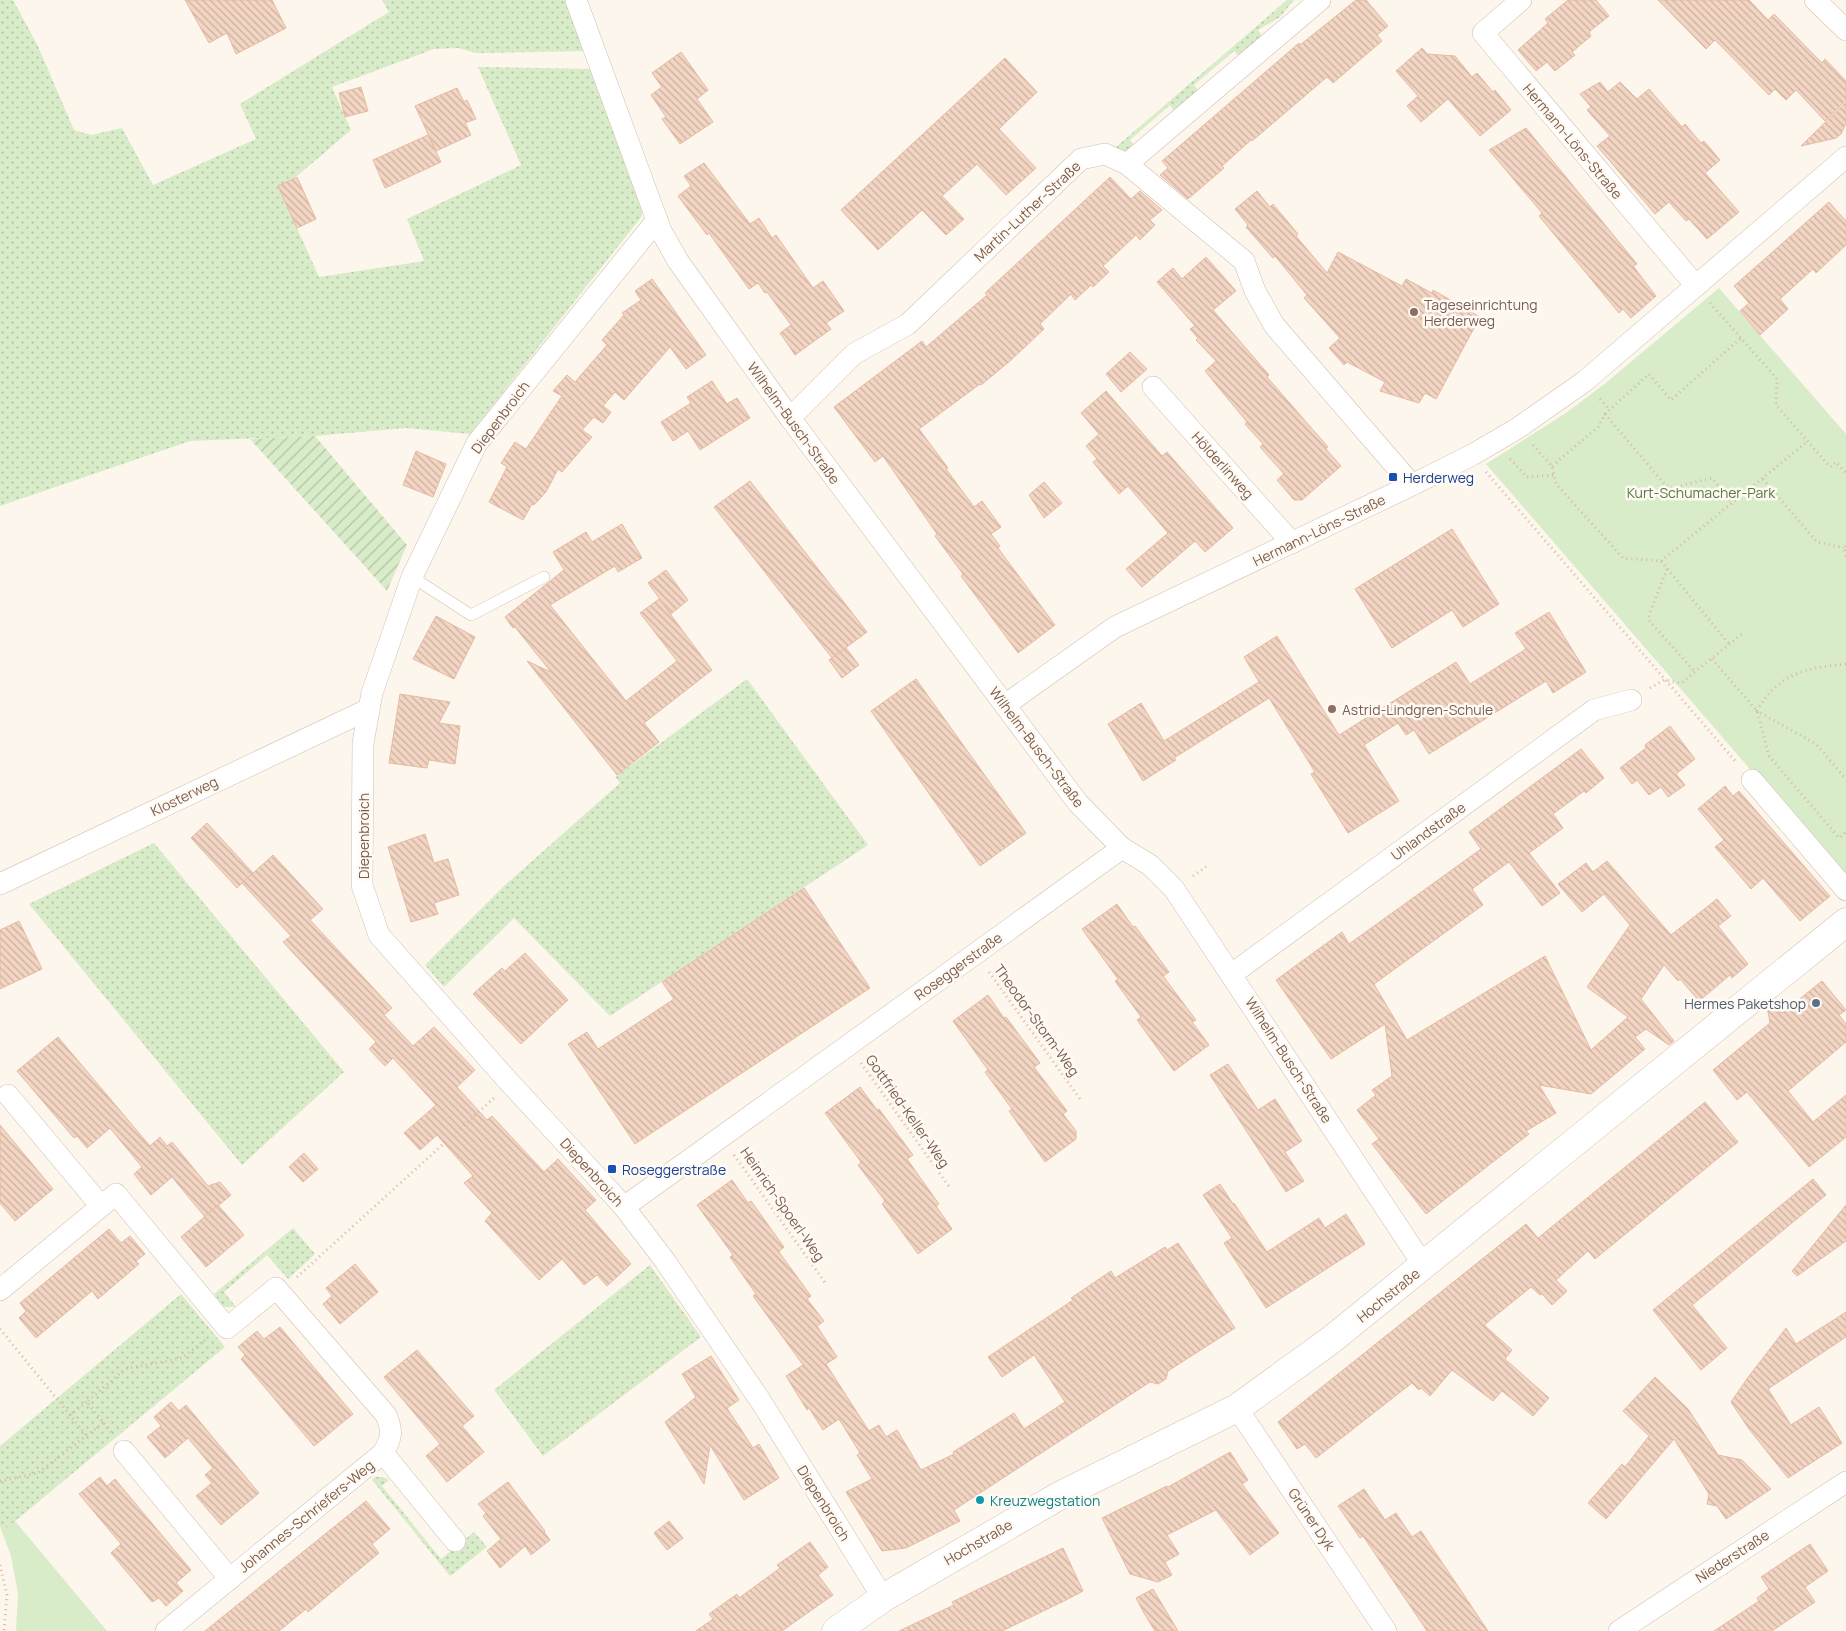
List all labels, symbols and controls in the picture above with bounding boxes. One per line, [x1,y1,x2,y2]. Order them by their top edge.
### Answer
street label: Hermann-Löns-Straße [1519,79,1627,203]
street label: Martin-Luther-Straße [970,156,1084,266]
place label: Tageseinrichtung Herderweg [1424,295,1538,330]
marker: Tageseinrichtung Herderweg [1408,306,1420,318]
street label: Wilhelm-Busch-Straße [743,358,845,488]
street label: Diepenbroich [467,377,533,457]
street label: Hölderlinweg [1188,427,1258,503]
place label: Herderweg [1403,468,1474,487]
marker: Herderweg [1387,471,1399,483]
park label: Kurt-Schumacher-Park [1627,483,1776,502]
street label: Hermann-Löns-Straße [1250,490,1388,570]
street label: Wilhelm-Busch-Straße [985,683,1089,811]
place label: Astrid-Lindgren-Schule [1342,700,1493,719]
marker: Astrid-Lindgren-Schule [1326,703,1338,715]
street label: Klosterweg [147,772,221,820]
street label: Diepenbroich [354,793,373,879]
street label: Uhlandstraße [1387,798,1469,864]
street label: Roseggerstraße [910,928,1006,1004]
street label: Theodor-Storm-Weg [990,960,1084,1080]
street label: Wilhelm-Busch-Straße [1241,993,1337,1127]
place label: Hermes Paketshop [1684,994,1806,1013]
marker: Hermes Paketshop [1810,997,1822,1009]
street label: Gottfried-Keller-Weg [862,1051,954,1171]
street label: Diepenbroich [556,1134,628,1210]
street label: Heinrich-Spoerl-Weg [736,1143,830,1265]
place label: Roseggerstraße [622,1160,726,1179]
marker: Roseggerstraße [606,1163,618,1175]
street label: Hochstraße [1352,1264,1424,1326]
street label: Johannes-Schriefers-Weg [234,1455,378,1577]
street label: Diepenbroich [793,1461,855,1545]
street label: Grüner Dyk [1284,1484,1340,1555]
place label: Kreuzwegstation [990,1491,1100,1510]
marker: Kreuzwegstation [974,1494,986,1506]
street label: Hochstraße [940,1515,1016,1569]
street label: Niederstraße [1691,1525,1773,1587]

